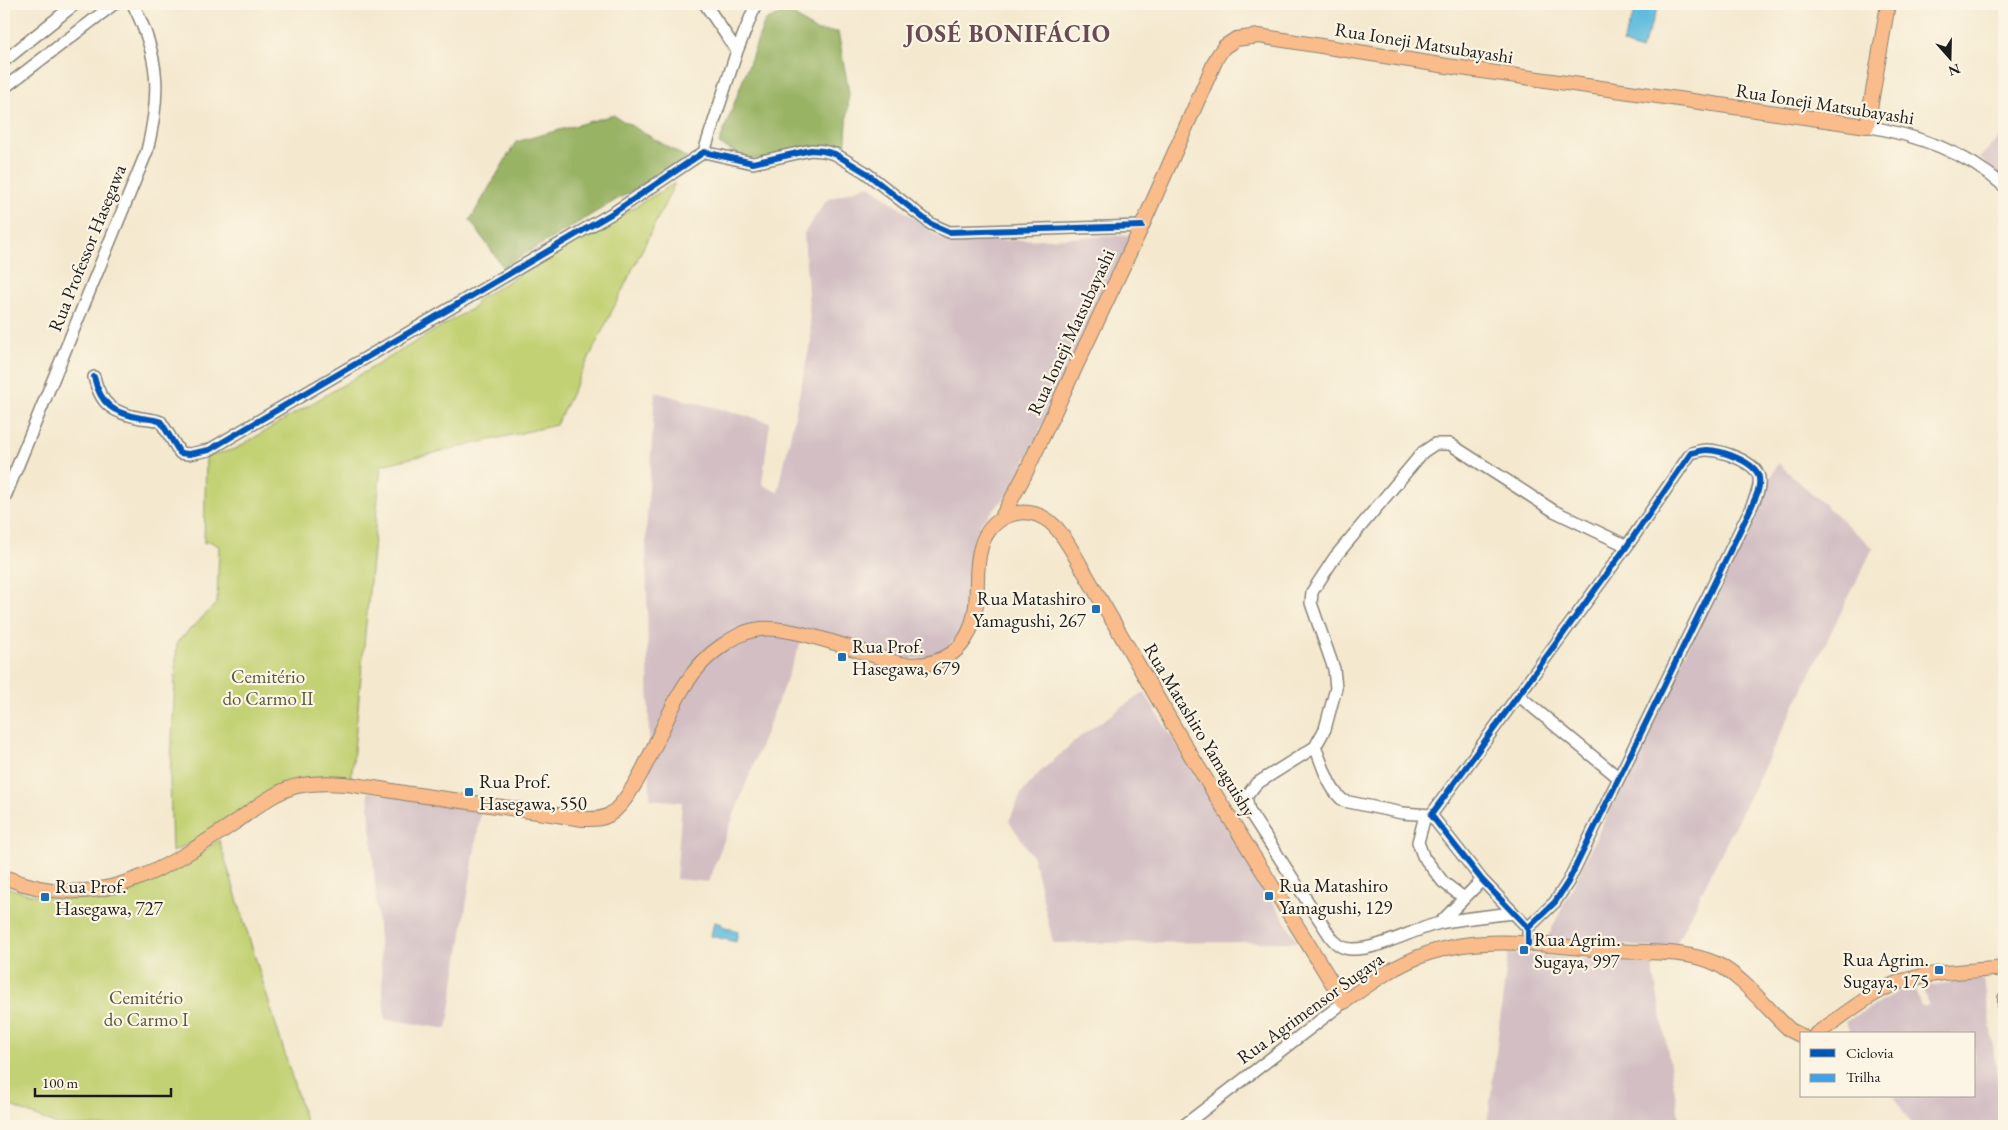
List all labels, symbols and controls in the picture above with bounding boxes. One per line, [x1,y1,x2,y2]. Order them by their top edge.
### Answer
street label: Rua Ioneji Matsubayashi [1333,17,1515,70]
district label: JOSÉ BONIFÁCIO [903,18,1111,49]
north arrow [1926,32,1976,82]
text: N [1945,60,1963,81]
street label: Rua Ioneji Matsubayashi [1734,78,1916,131]
street label: Rua Professor Hasegawa [42,160,132,335]
street label: Rua Ioneji Matsubayashi [1022,245,1121,419]
place label: Rua Matashiro Yamagushi, 267 [973,586,1087,633]
marker: Rua Matashiro Yamagushi, 267 [1090,603,1102,615]
place label: Rua Prof. Hasegawa, 679 [852,634,960,681]
street label: Rua Matashiro Yamaguishy [1138,639,1262,822]
marker: Rua Prof. Hasegawa, 679 [836,651,848,663]
park label: Cemitério do Carmo II [222,664,314,711]
place label: Rua Prof. Hasegawa, 550 [479,769,587,816]
marker: Rua Prof. Hasegawa, 550 [463,786,475,798]
place label: Rua Matashiro Yamagushi, 129 [1279,873,1392,920]
place label: Rua Prof. Hasegawa, 727 [55,874,164,921]
marker: Rua Matashiro Yamagushi, 129 [1263,890,1275,902]
marker: Rua Prof. Hasegawa, 727 [39,891,51,903]
place label: Rua Agrim. Sugaya, 997 [1534,927,1621,974]
marker: Rua Agrim. Sugaya, 997 [1518,944,1530,956]
street label: Rua Agrimensor Sugaya [1232,946,1389,1070]
place label: Rua Agrim. Sugaya, 175 [1842,947,1929,994]
marker: Rua Agrim. Sugaya, 175 [1933,964,1945,976]
park label: Cemitério do Carmo I [104,985,189,1032]
legend [1800,1032,1976,1098]
text: Ciclovia [1846,1043,1893,1062]
scale bar [35,1065,171,1097]
text: Trilha [1846,1067,1881,1086]
text: 100 m [42,1073,79,1092]

